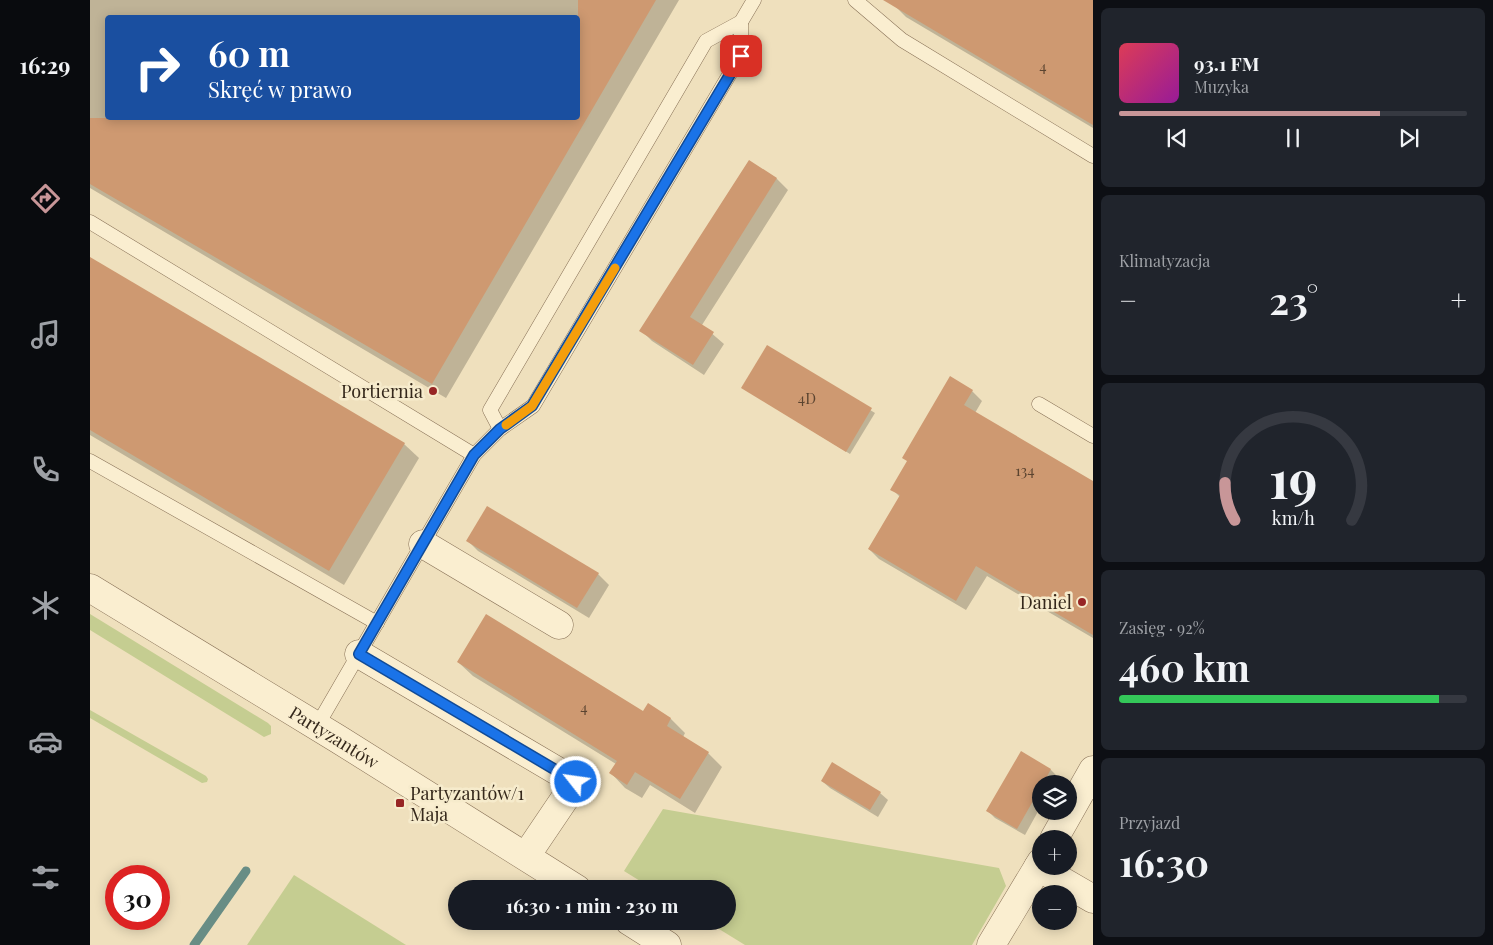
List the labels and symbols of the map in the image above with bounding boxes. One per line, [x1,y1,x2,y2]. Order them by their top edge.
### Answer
pin [720,35,762,77]
house number: 4 [1039,56,1047,76]
place label: Portiernia [341,379,423,403]
marker: Portiernia [427,385,439,397]
house number: 4D [798,388,816,408]
house number: 134 [1015,460,1035,480]
place label: Daniel [1020,590,1072,614]
marker: Daniel [1076,596,1088,608]
house number: 4 [580,697,588,717]
street label: Partyzantów [285,700,384,774]
position arrow [549,755,601,807]
place label: Partyzantów/1 Maja [410,781,524,826]
marker: Partyzantów/1 Maja [394,797,406,809]
speed limit sign: 30 [105,865,170,930]

